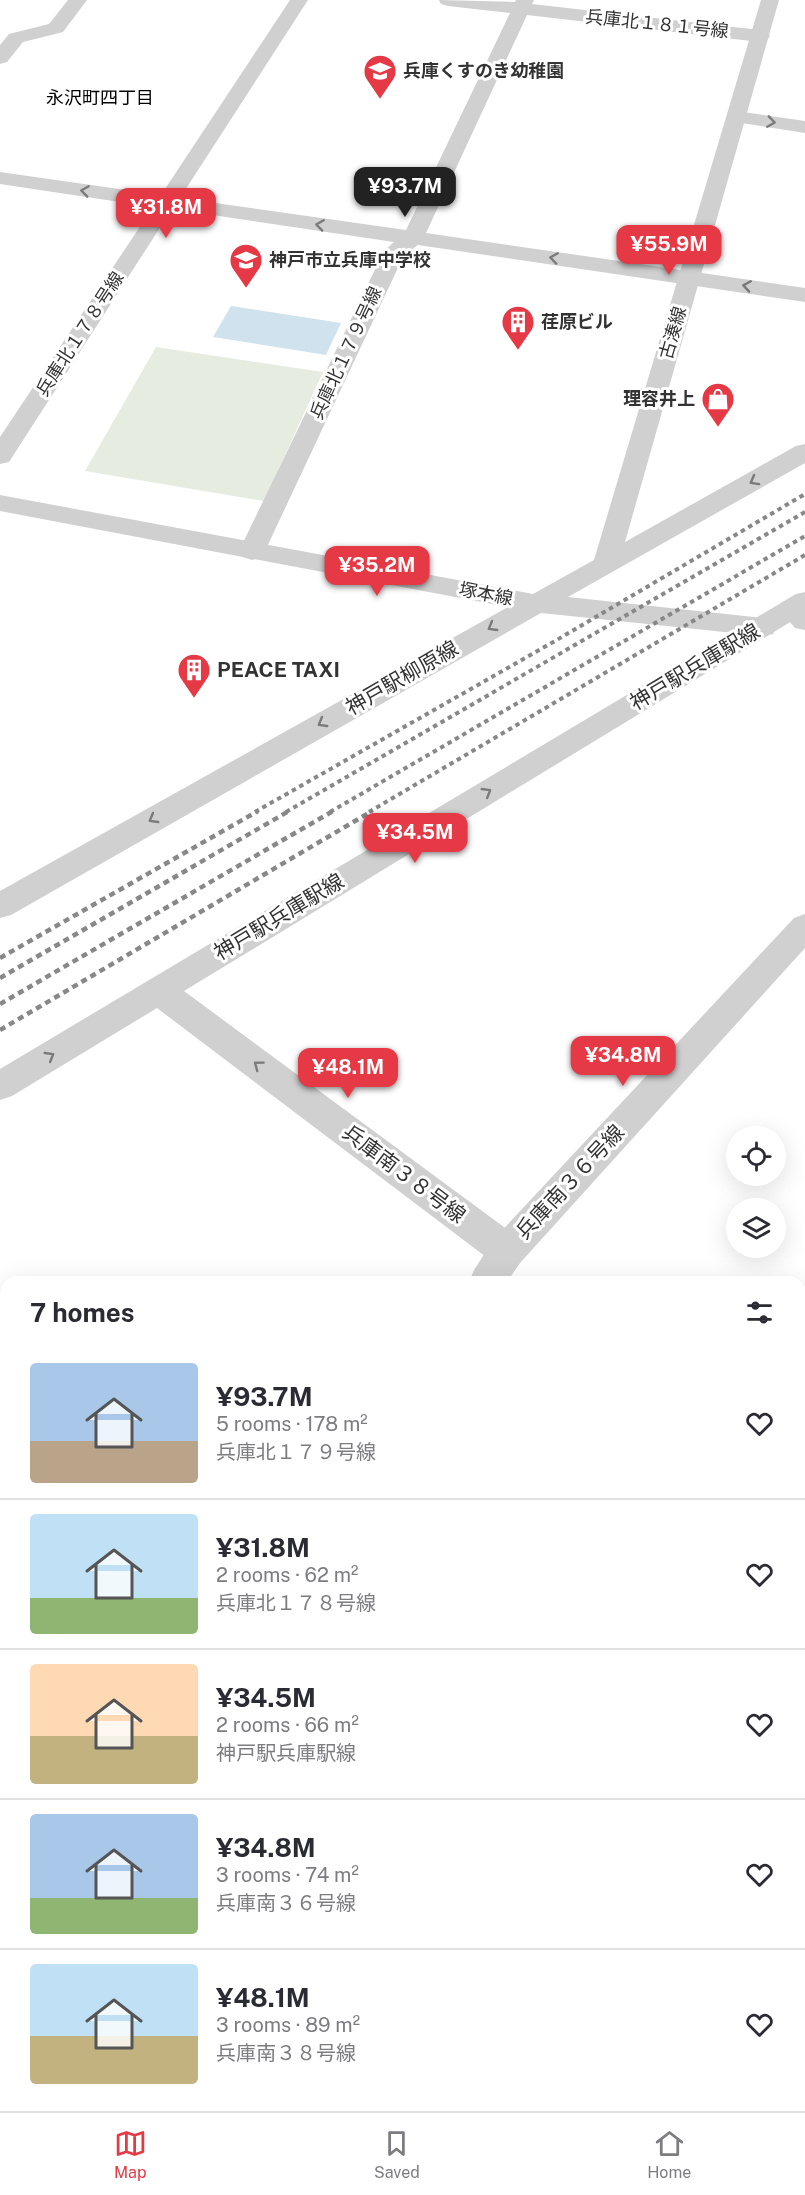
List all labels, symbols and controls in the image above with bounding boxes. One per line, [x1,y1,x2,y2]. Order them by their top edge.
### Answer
street label: 兵庫北１８１号線 [584,6,730,41]
school or university icon: 兵庫くすのき幼稚園 [362,53,398,100]
place label: 兵庫くすのき幼稚園 [403,60,564,81]
district label: 永沢町四丁目 [46,87,154,108]
one-way arrow [766,115,775,128]
pin: ¥93.7M [356,167,454,218]
text: ¥93.7M [368,174,442,198]
one-way arrow [80,185,90,197]
pin: ¥31.8M [117,188,215,239]
text: ¥31.8M [130,195,202,219]
one-way arrow [315,220,324,232]
pin: ¥55.9M [620,225,718,276]
text: ¥55.9M [630,232,708,256]
school or university icon: 神戸市立兵庫中学校 [228,242,264,289]
place label: 神戸市立兵庫中学校 [269,249,431,270]
one-way arrow [550,253,559,265]
street label: 兵庫北１７８号線 [32,268,128,400]
one-way arrow [743,280,753,293]
street label: 兵庫北１７９号線 [306,283,385,422]
building icon: 荏原ビル [500,304,536,351]
street label: 古湊線 [655,304,690,362]
place label: 荏原ビル [541,311,613,332]
shop icon: 理容井上 [700,381,736,428]
place label: 理容井上 [623,388,695,409]
one-way arrow [750,473,760,485]
pin: ¥35.2M [328,546,426,597]
text: ¥35.2M [339,553,415,577]
street label: 塚本線 [458,578,515,609]
street label: 神戸駅兵庫駅線 [625,618,764,715]
one-way arrow [488,620,498,631]
street label: 神戸駅柳原線 [341,635,463,720]
building icon: PEACE TAXI [176,652,212,699]
place label: PEACE TAXI [217,657,340,682]
one-way arrow [318,716,329,727]
one-way arrow [481,788,491,800]
one-way arrow [149,812,159,824]
pin: ¥34.5M [366,813,464,864]
text: ¥34.5M [377,820,453,844]
street label: 神戸駅兵庫駅線 [209,868,348,965]
pin: ¥34.8M [574,1036,672,1087]
text: ¥34.8M [585,1043,661,1067]
pin: ¥48.1M [299,1048,397,1099]
one-way arrow [44,1051,54,1063]
text: ¥48.1M [312,1055,384,1079]
one-way arrow [254,1061,265,1072]
street label: 兵庫南３８号線 [338,1119,471,1228]
street label: 兵庫南３６号線 [510,1119,629,1244]
map controls [726,1126,786,1258]
button: locate [726,1126,786,1186]
button: layers [726,1198,786,1258]
icon: filters [743,1296,776,1329]
text: 7 homes [30,1297,134,1328]
text: ¥93.7M [216,1381,313,1412]
icon: home [78,1387,150,1459]
icon: heart [743,1407,776,1440]
text: 5 rooms · 178 m² [216,1412,368,1436]
text: 兵庫北１７９号線 [216,1440,376,1464]
text: ¥31.8M [216,1532,310,1563]
icon: home [78,1538,150,1610]
icon: heart [743,1558,776,1591]
text: 2 rooms · 62 m² [216,1563,358,1587]
text: 兵庫北１７８号線 [216,1591,376,1615]
text: ¥34.5M [216,1682,316,1713]
icon: home [78,1688,150,1760]
icon: heart [743,1708,776,1741]
text: 2 rooms · 66 m² [216,1713,359,1737]
text: 神戸駅兵庫駅線 [216,1741,356,1765]
text: ¥34.8M [216,1832,316,1863]
icon: home [78,1838,150,1910]
icon: heart [743,1858,776,1891]
text: 3 rooms · 74 m² [216,1863,359,1887]
text: 兵庫南３６号線 [216,1891,356,1915]
text: ¥48.1M [216,1982,310,2013]
icon: home [78,1988,150,2060]
icon: heart [743,2008,776,2041]
text: 3 rooms · 89 m² [216,2013,360,2037]
text: 兵庫南３８号線 [216,2041,356,2065]
tab: Map [114,2127,147,2182]
tab: Saved [374,2127,420,2182]
tab: Home [647,2127,691,2182]

